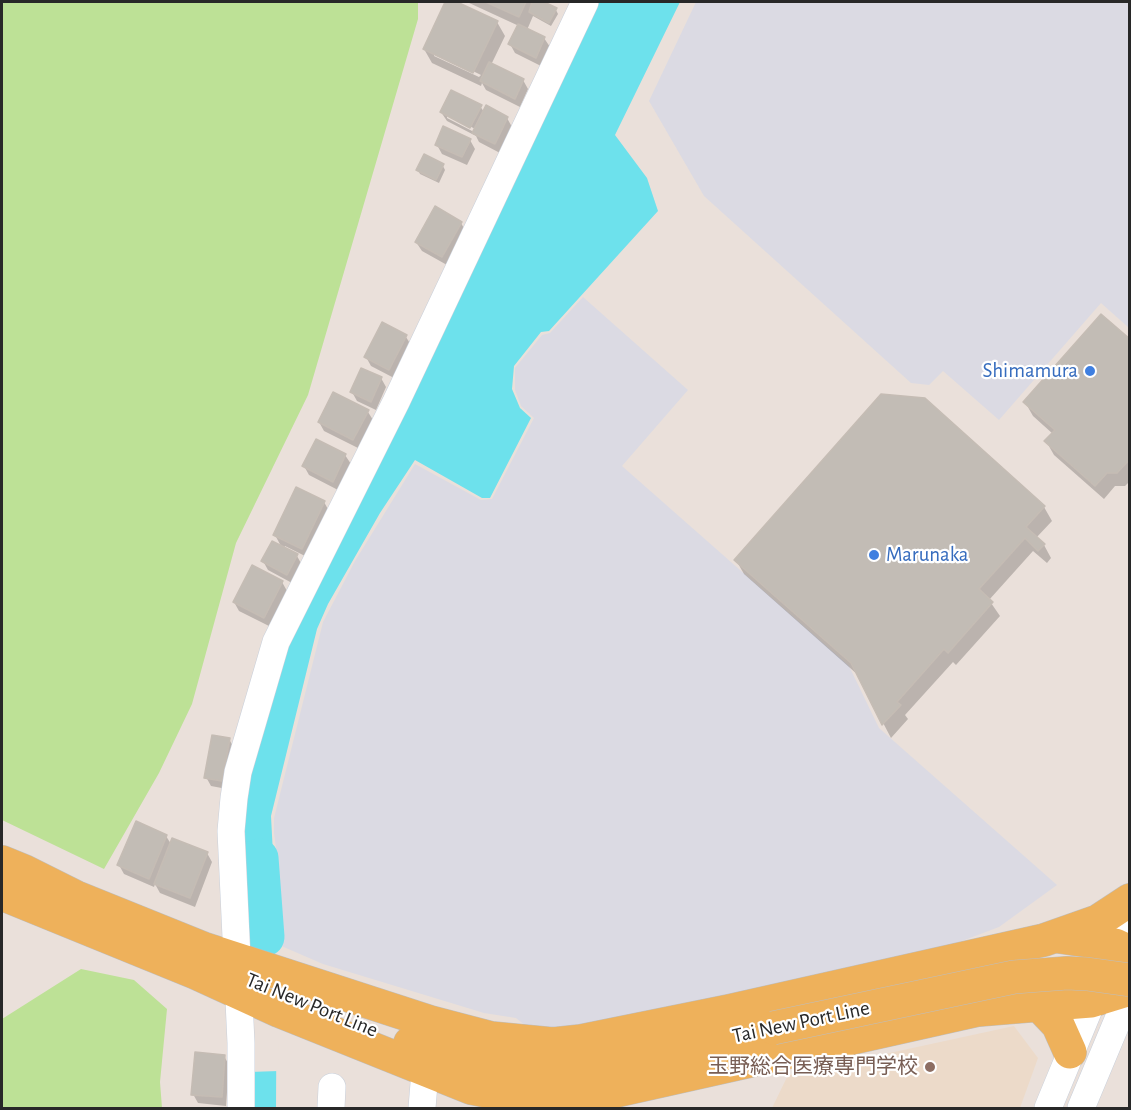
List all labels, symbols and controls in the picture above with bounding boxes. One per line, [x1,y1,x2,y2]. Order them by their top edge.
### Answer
place label: Shimamura [982,358,1078,384]
marker: Shimamura [1083,364,1097,378]
place label: Marunaka [886,542,969,568]
marker: Marunaka [867,548,881,562]
street label: Tai New Port Line [242,967,382,1043]
street label: Tai New Port Line [730,995,872,1049]
place label: 玉野総合医療専門学校 [708,1054,918,1080]
marker: 玉野総合医療専門学校 [923,1060,937,1074]

